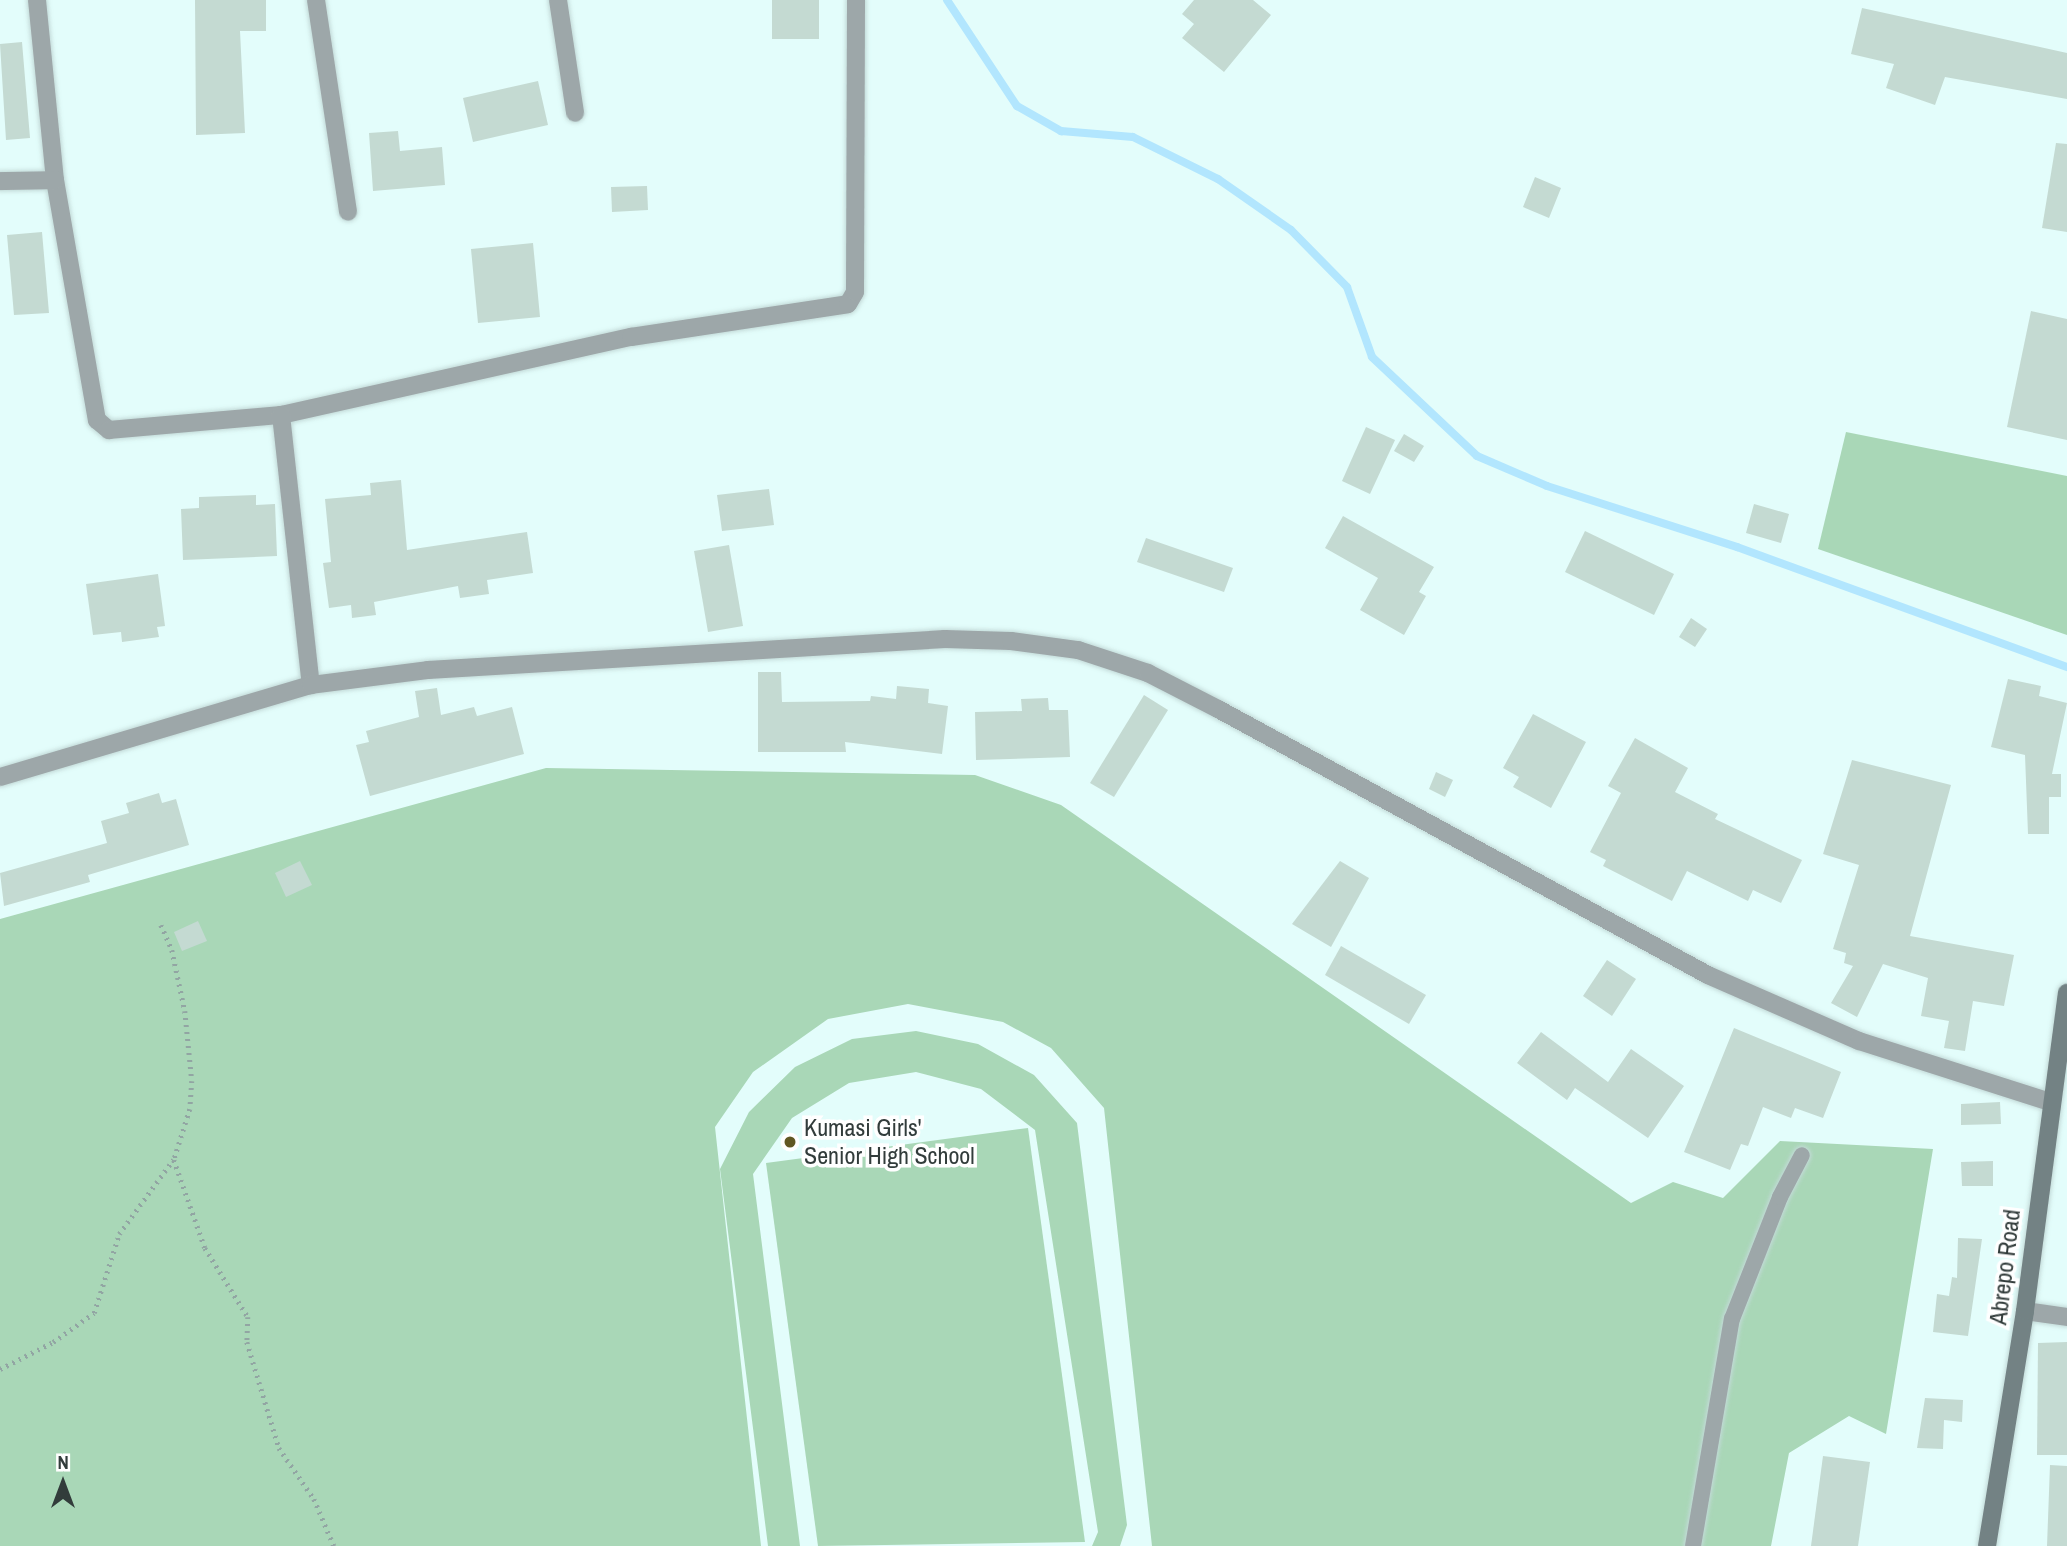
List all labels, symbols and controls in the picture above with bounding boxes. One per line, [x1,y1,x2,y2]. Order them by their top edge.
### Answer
place label: Kumasi Girls' Senior High School [804,1114,975,1170]
marker: Kumasi Girls' Senior High School [782,1134,798,1150]
street label: Abrepo Road [1984,1208,2026,1326]
north arrow [28,1448,98,1518]
text: N [57,1449,69,1475]

